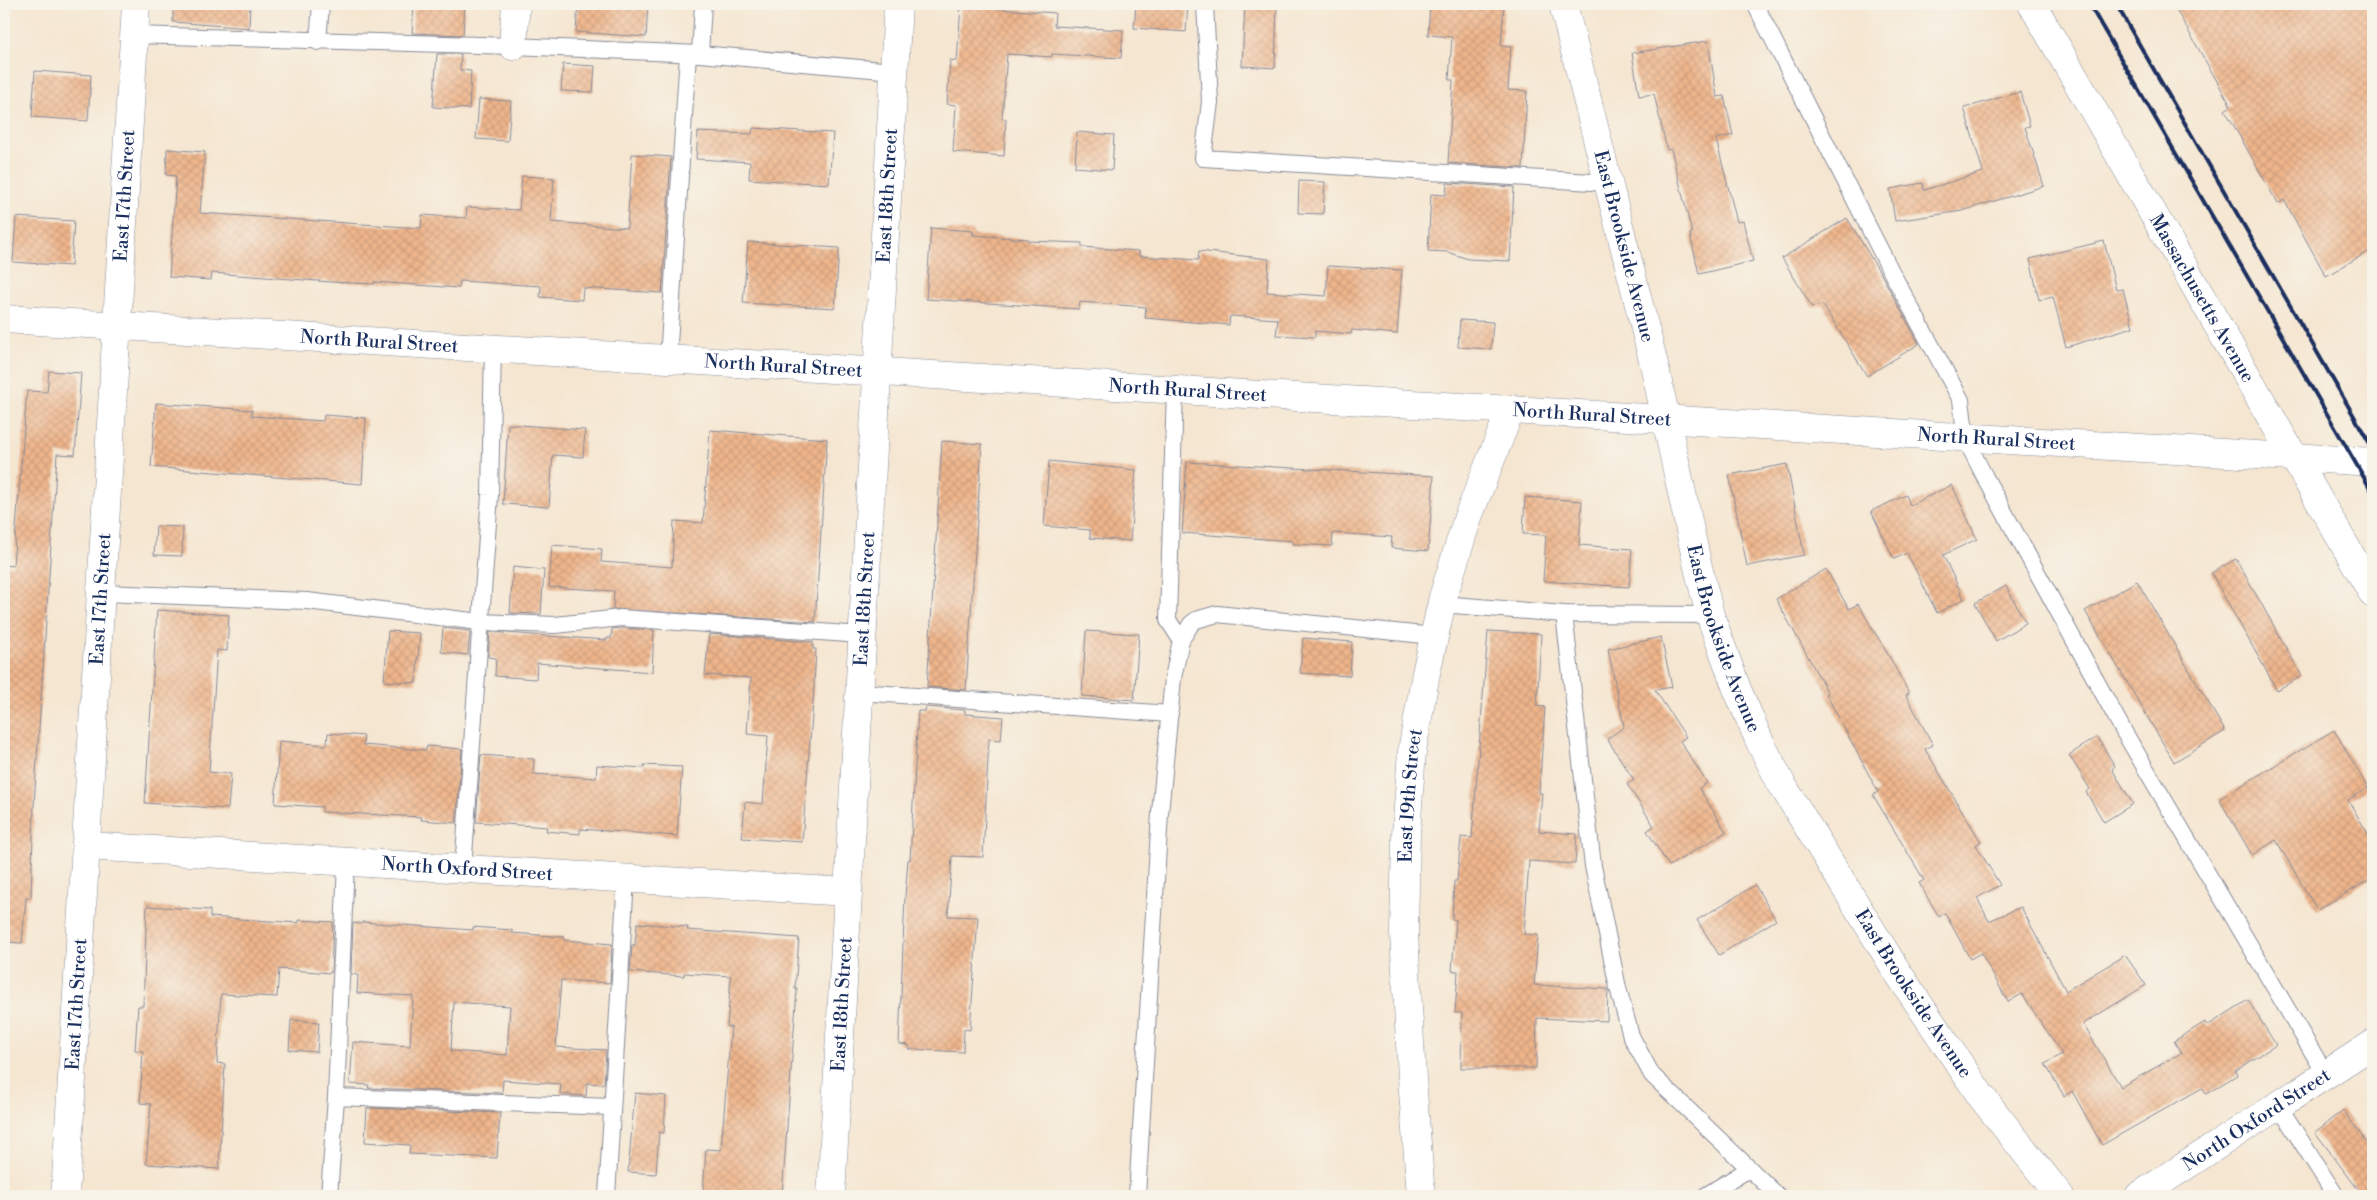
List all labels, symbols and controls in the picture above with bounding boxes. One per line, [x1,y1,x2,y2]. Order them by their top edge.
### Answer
street label: East 18th Street [871,127,903,264]
street label: East 17th Street [109,129,141,263]
street label: East Brookside Avenue [1589,148,1660,345]
street label: Massachusetts Avenue [2144,210,2260,387]
street label: North Rural Street [299,325,459,358]
street label: North Rural Street [704,349,864,383]
street label: North Rural Street [1108,374,1268,407]
street label: North Rural Street [1512,398,1672,432]
street label: North Rural Street [1917,423,2076,456]
street label: East 18th Street [849,530,880,667]
street label: East 17th Street [85,532,116,666]
street label: East Brookside Avenue [1682,542,1766,736]
street label: East 19th Street [1393,726,1428,863]
street label: North Oxford Street [381,852,554,886]
street label: East Brookside Avenue [1850,905,1977,1083]
street label: East 18th Street [826,936,858,1072]
street label: East 17th Street [60,937,92,1071]
street label: North Oxford Street [2178,1063,2335,1177]

